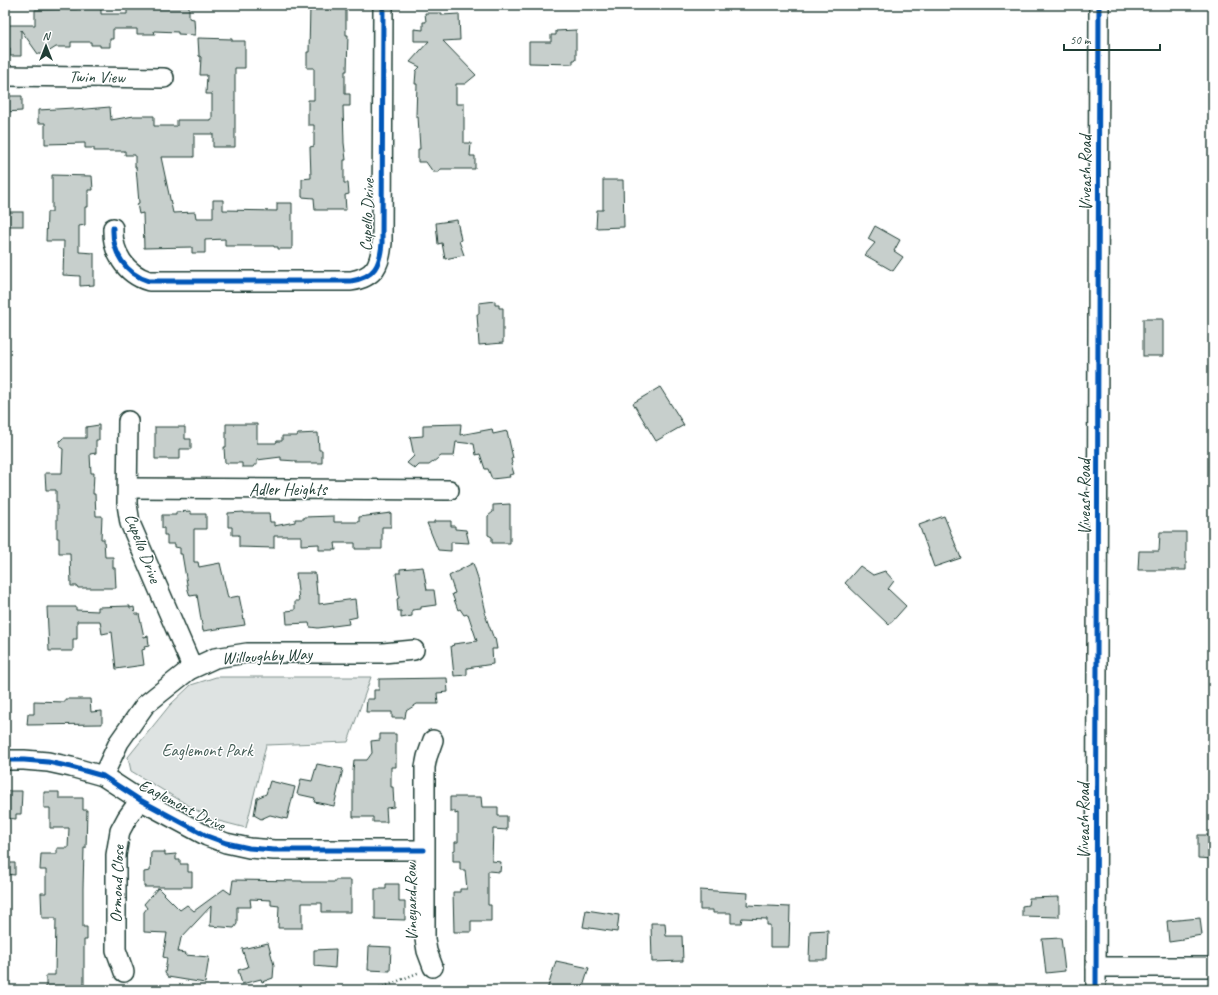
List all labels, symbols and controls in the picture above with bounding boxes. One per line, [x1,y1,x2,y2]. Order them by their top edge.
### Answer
north arrow [26,26,66,66]
scale bar [1064,26,1160,52]
text: N [43,29,52,43]
text: 50 m [1070,32,1092,48]
street label: Twin View [69,66,126,88]
street label: Viveash Road [1075,133,1096,211]
street label: Cupello Drive [355,177,379,252]
street label: Viveash Road [1074,457,1095,535]
street label: Adler Heights [249,479,329,500]
street label: Cupello Drive [120,510,166,587]
street label: Willoughby Way [221,643,314,669]
park label: Eaglemont Park [162,740,254,761]
street label: Eaglemont Drive [135,774,230,836]
street label: Viveash Road [1073,781,1094,859]
street label: Ormond Close [105,843,129,923]
street label: Vineyard Row [400,862,422,941]

